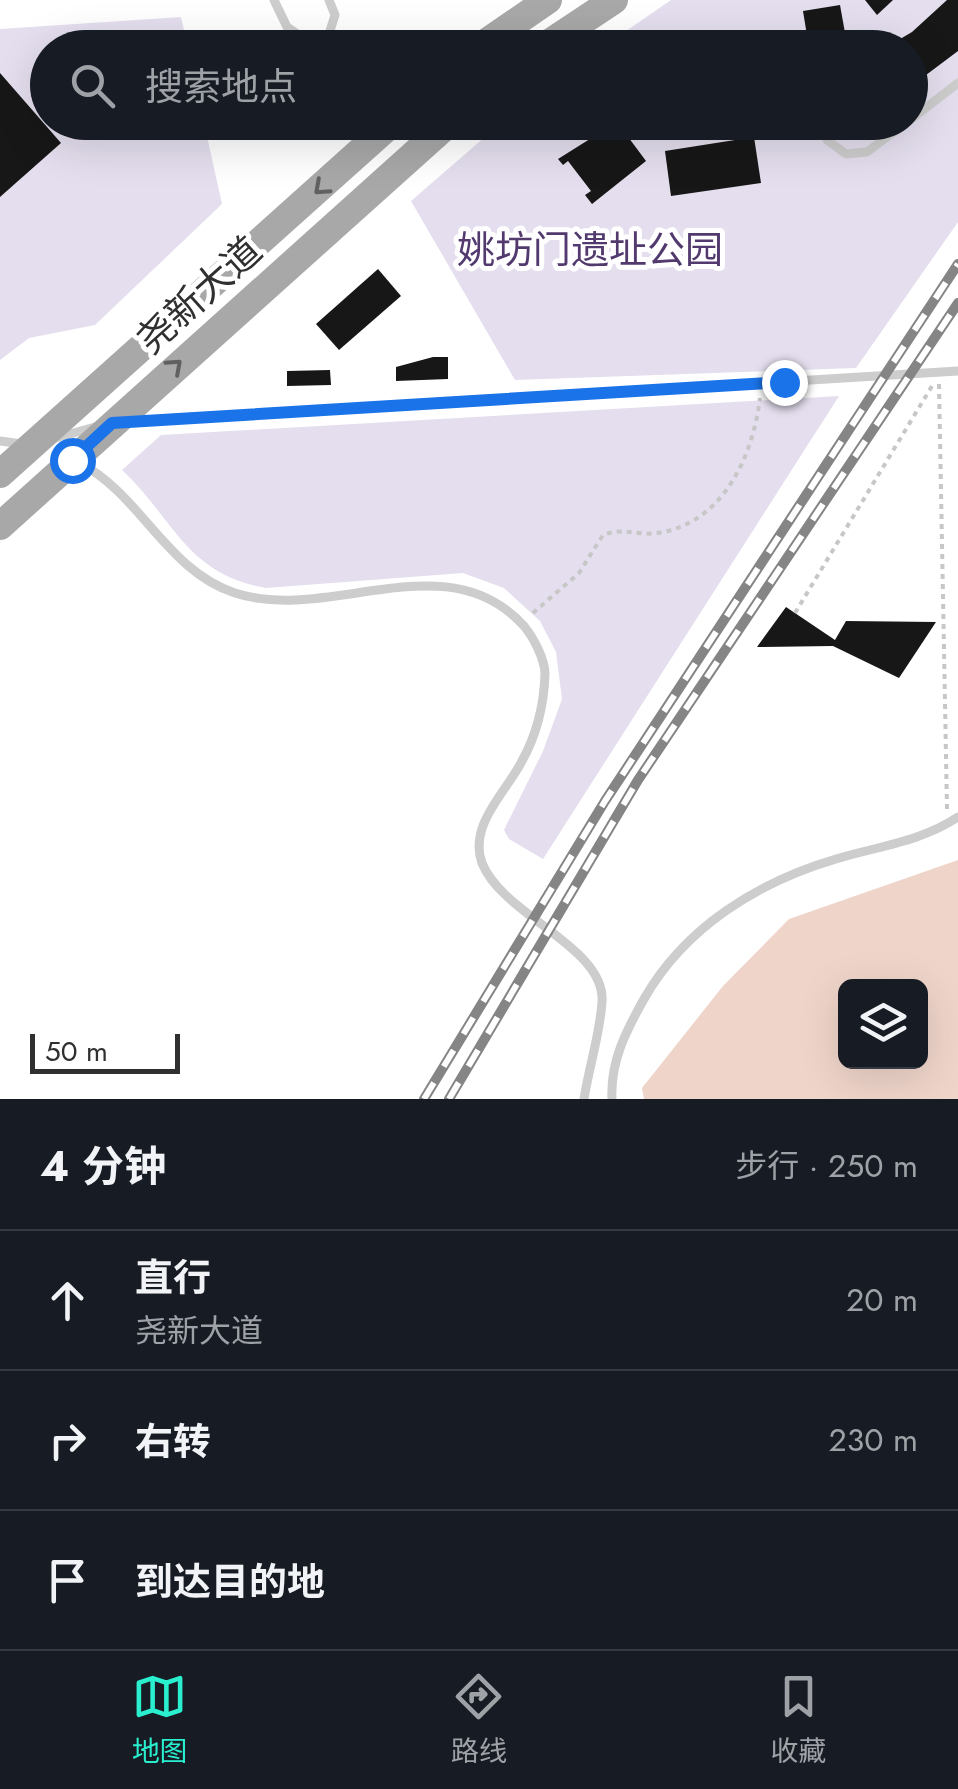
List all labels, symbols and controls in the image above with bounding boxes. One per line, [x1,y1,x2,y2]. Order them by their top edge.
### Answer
search box [30,30,928,140]
icon: search [65,58,120,113]
text: 搜索地点 [145,59,297,114]
one-way arrow [314,176,333,194]
park label: 姚坊门遗址公园 [457,222,723,277]
street label: 尧新大道 [124,223,274,366]
one-way arrow [164,360,182,378]
route end [762,360,808,406]
route start [50,438,96,484]
map controls [838,979,928,1069]
button: layers [838,979,928,1069]
scale bar [30,1029,180,1074]
text: 50 m [45,1031,108,1072]
text: 4 分钟 [40,1136,166,1197]
text: 步行 · 250 m [735,1143,918,1189]
text: 直行 [135,1250,211,1305]
icon: ahead [40,1273,95,1328]
text: 20 m [846,1277,918,1323]
text: 尧新大道 [135,1308,263,1354]
icon: right [40,1413,95,1468]
text: 右转 [135,1414,211,1469]
text: 230 m [829,1417,918,1463]
icon: arrive [40,1553,95,1608]
text: 到达目的地 [135,1554,325,1609]
tab: 地图 [132,1669,188,1772]
tab: 路线 [451,1669,507,1772]
tab: 收藏 [770,1669,826,1772]

